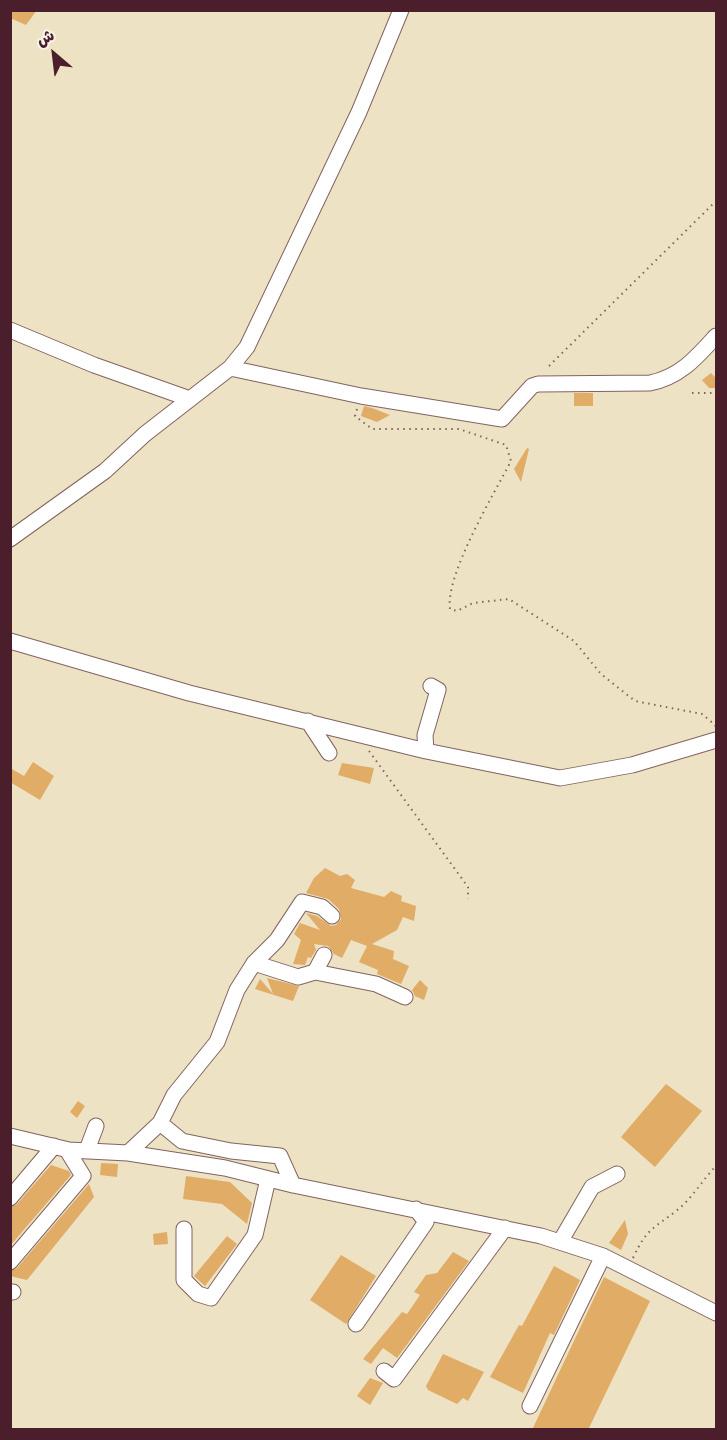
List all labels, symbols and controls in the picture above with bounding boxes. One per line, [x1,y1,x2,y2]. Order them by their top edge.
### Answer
text: ش [31,21,60,55]
north arrow [24,24,84,84]

